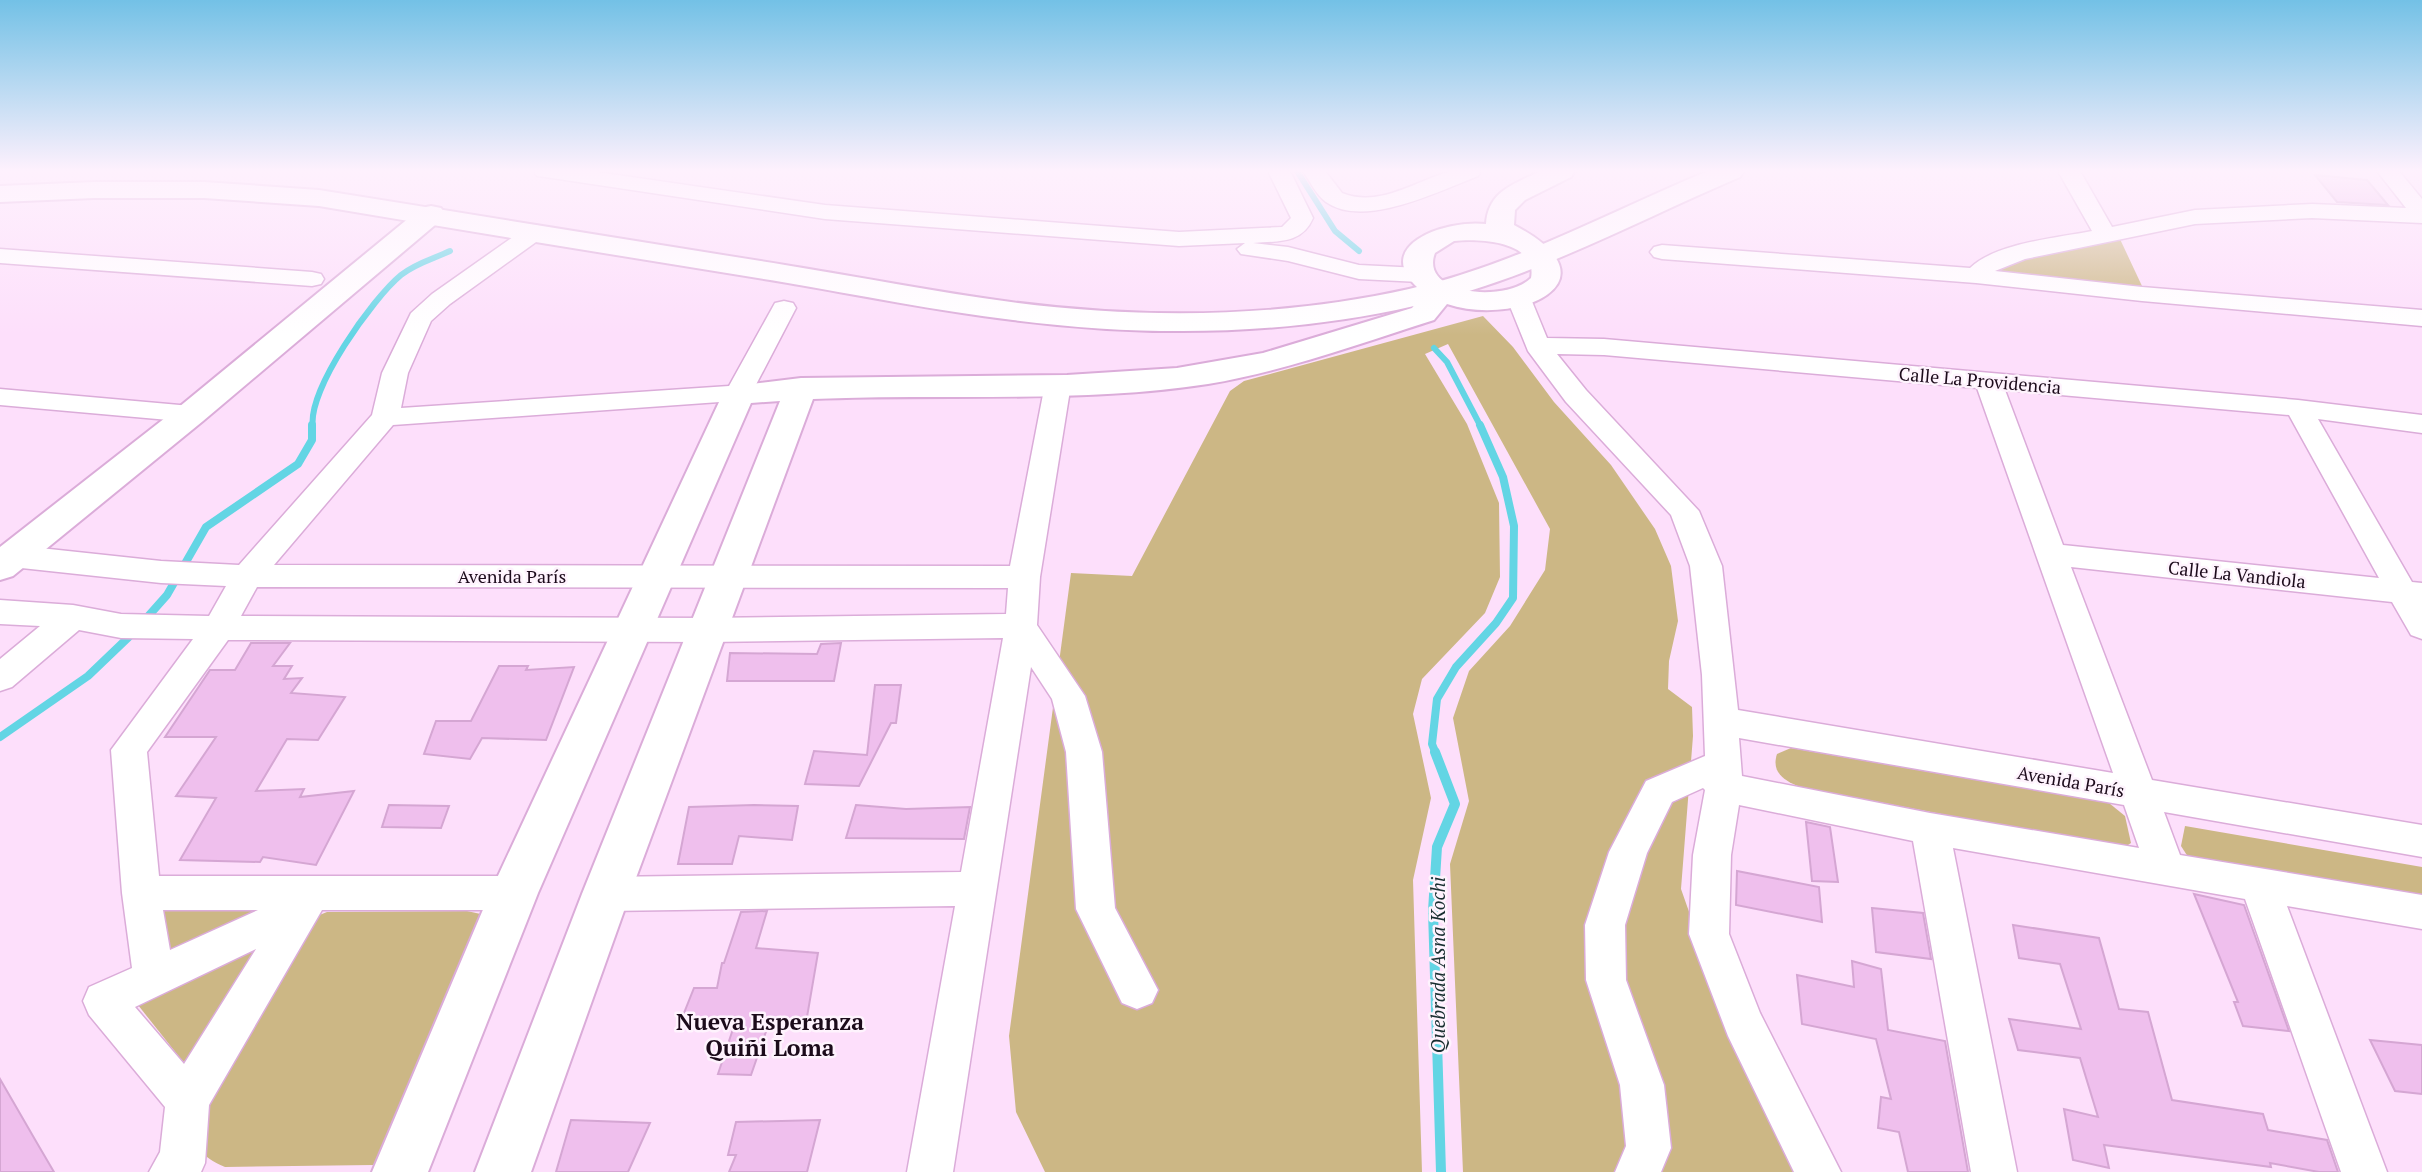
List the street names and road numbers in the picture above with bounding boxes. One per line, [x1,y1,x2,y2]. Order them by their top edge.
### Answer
street label: Calle La Providencia [1898,361,2062,399]
street label: Calle La Vandiola [2167,555,2307,593]
street label: Avenida París [458,564,566,588]
street label: Avenida París [2016,760,2126,802]

